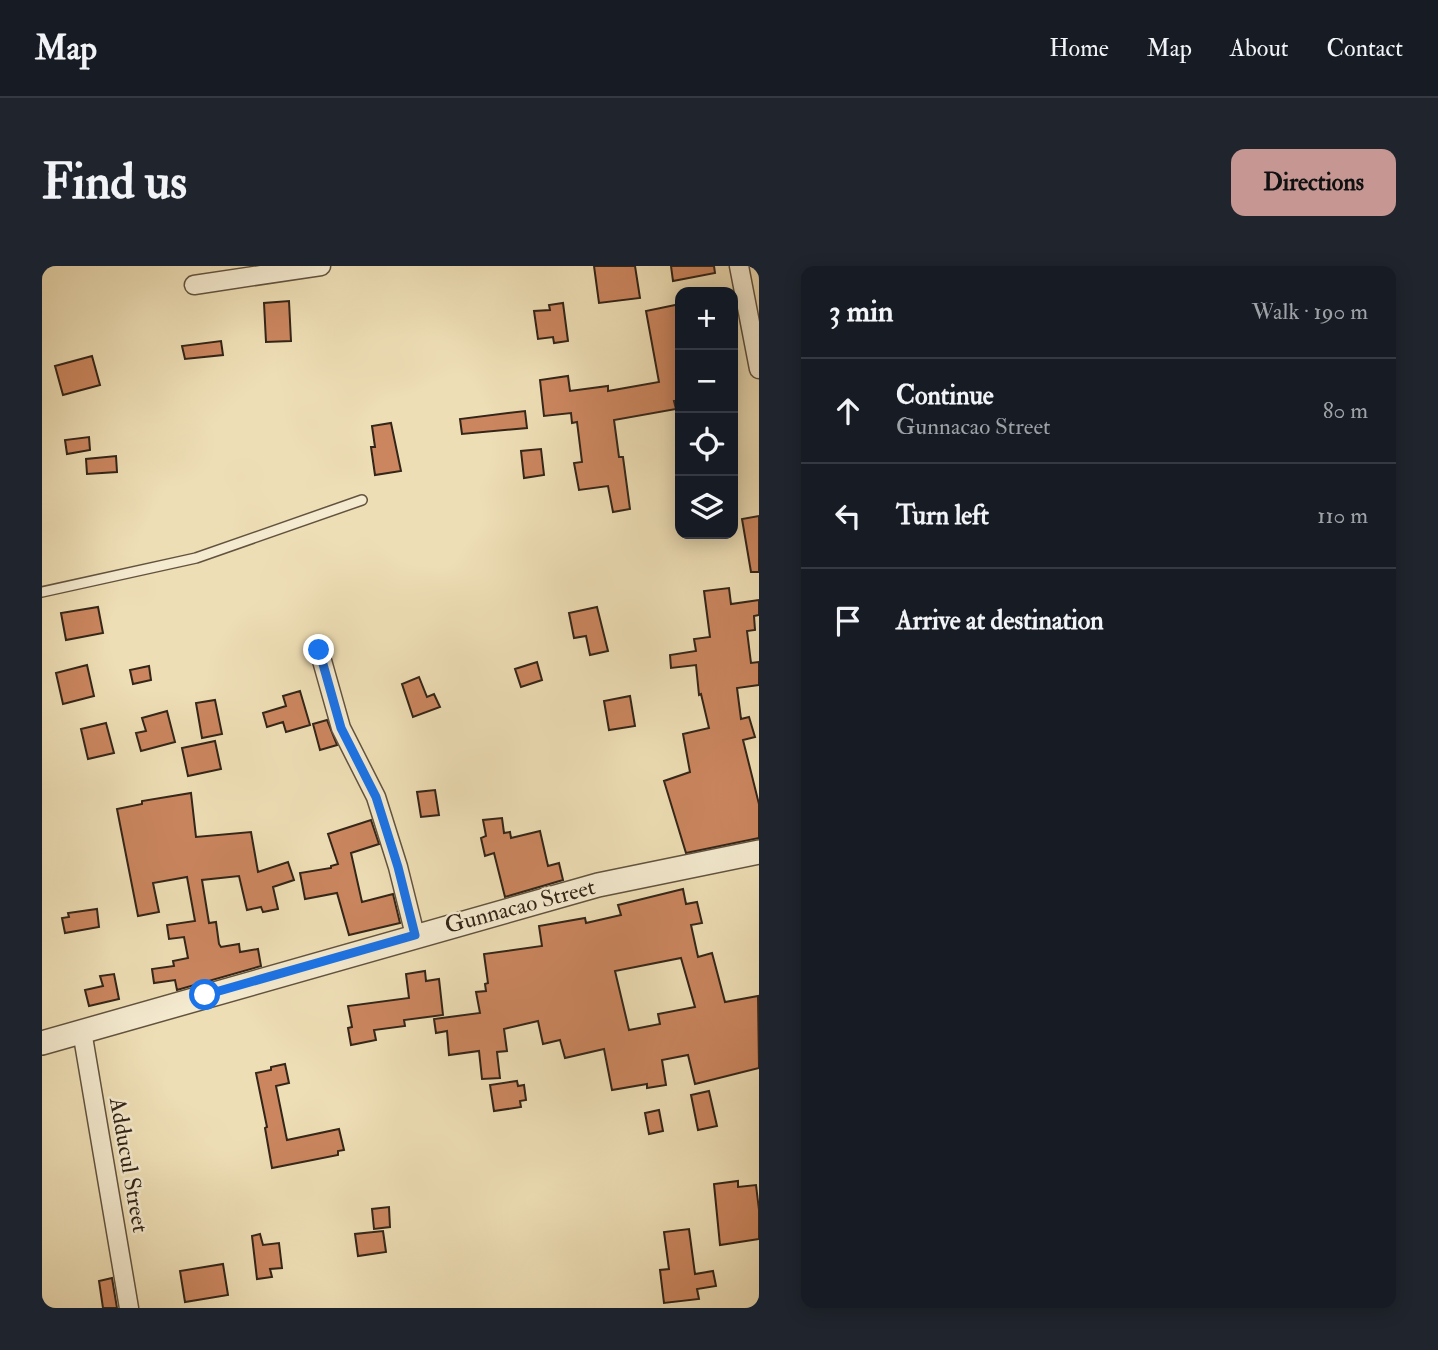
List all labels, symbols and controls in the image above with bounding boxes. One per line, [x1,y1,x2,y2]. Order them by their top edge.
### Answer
text: Map [35,28,97,69]
text: Home [1049,33,1109,64]
text: Map [1147,33,1192,64]
text: About [1230,33,1289,64]
text: Contact [1327,33,1403,64]
button: Directions [1231,149,1396,216]
text: Find us [42,152,187,213]
map controls [675,287,738,539]
button: + [675,287,738,350]
text: 3 min [829,293,894,330]
text: Walk · 190 m [1252,297,1368,326]
button: − [675,350,738,413]
text: Continue [896,380,994,412]
icon: ahead [829,392,867,430]
text: 80 m [1323,396,1368,425]
text: Gunnacao Street [896,412,1051,441]
button: locate [675,413,738,476]
button: layers [675,476,738,539]
icon: left [829,497,867,535]
text: Turn left [896,500,989,532]
text: 110 m [1317,501,1368,530]
icon: arrive [829,602,867,640]
text: Arrive at destination [896,605,1104,637]
route end [303,634,334,665]
street label: Gunnacao Street [442,872,598,940]
route start [189,979,220,1010]
street label: Adducul Street [103,1094,155,1235]

